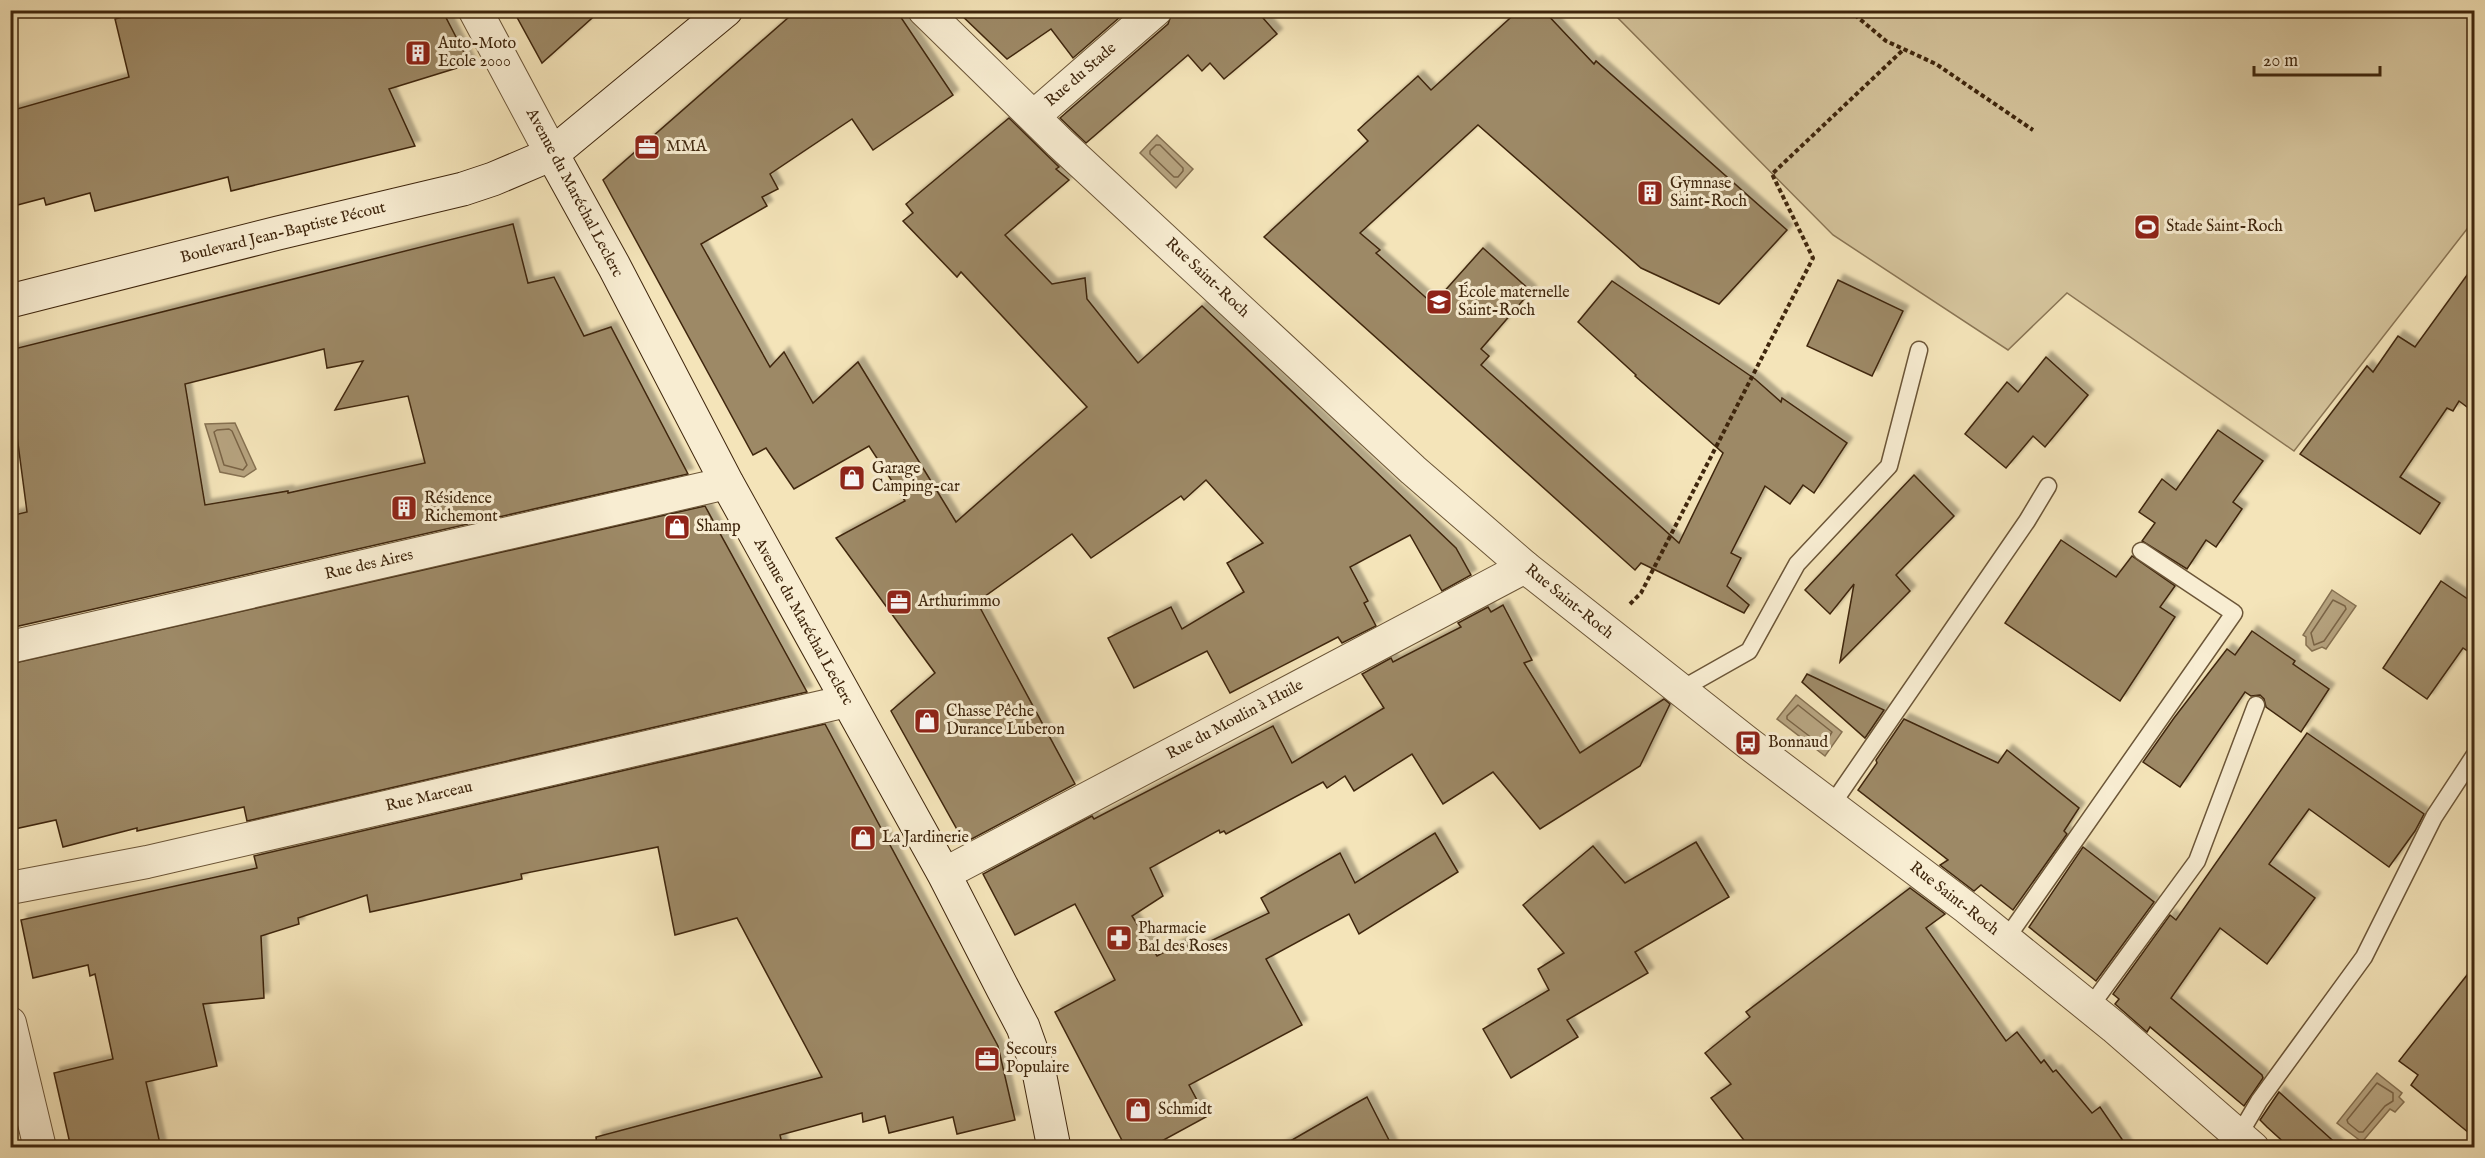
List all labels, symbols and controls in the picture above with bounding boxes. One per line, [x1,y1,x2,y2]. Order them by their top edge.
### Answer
place label: Auto-Moto Ecole 2000 [437,34,517,72]
building icon: Auto-Moto Ecole 2000 [403,38,433,68]
street label: Rue du Stade [1041,39,1121,111]
scale bar [2254,39,2380,77]
text: 20 m [2263,50,2298,73]
street label: Avenue du Maréchal Leclerc [521,104,627,281]
office icon: MMA [632,132,662,162]
place label: MMA [666,137,708,157]
place label: Gymnase Saint-Roch [1670,174,1747,212]
building icon: Gymnase Saint-Roch [1635,178,1665,208]
street label: Boulevard Jean-Baptiste Pécout [178,198,388,268]
sports icon: Stade Saint-Roch [2132,212,2162,242]
place label: Stade Saint-Roch [2166,217,2283,237]
street label: Rue Saint-Roch [1161,234,1254,323]
place label: École maternelle Saint-Roch [1458,281,1570,321]
school or university icon: École maternelle Saint-Roch [1424,287,1454,317]
place label: Garage Camping-car [872,459,960,497]
shop icon: Garage Camping-car [837,463,867,493]
place label: Résidence Richemont [424,489,498,527]
building icon: Résidence Richemont [389,493,419,523]
shop icon: Shamp [662,512,692,542]
place label: Shamp [696,517,741,537]
street label: Avenue du Maréchal Leclerc [748,534,857,709]
street label: Rue des Aires [323,545,416,585]
street label: Rue Saint-Roch [1521,560,1618,644]
office icon: Arthurimmo [884,587,914,617]
place label: Arthurimmo [917,592,1001,612]
street label: Rue du Moulin à Huile [1163,675,1307,765]
place label: Chasse Pêche Durance Luberon [946,702,1065,740]
shop icon: Chasse Pêche Durance Luberon [912,706,942,736]
bus stop icon: Bonnaud [1733,728,1763,758]
place label: Bonnaud [1768,733,1828,753]
street label: Rue Marceau [384,777,474,817]
shop icon: La Jardinerie [848,823,878,853]
place label: La Jardinerie [882,828,969,848]
street label: Rue Saint-Roch [1905,858,2003,940]
place label: Pharmacie Bal des Roses [1138,919,1228,957]
pharmacy icon: Pharmacie Bal des Roses [1104,923,1134,953]
place label: Secours Populaire [1006,1040,1069,1078]
office icon: Secours Populaire [972,1044,1002,1074]
shop icon: Schmidt [1123,1095,1153,1125]
place label: Schmidt [1158,1100,1213,1120]

